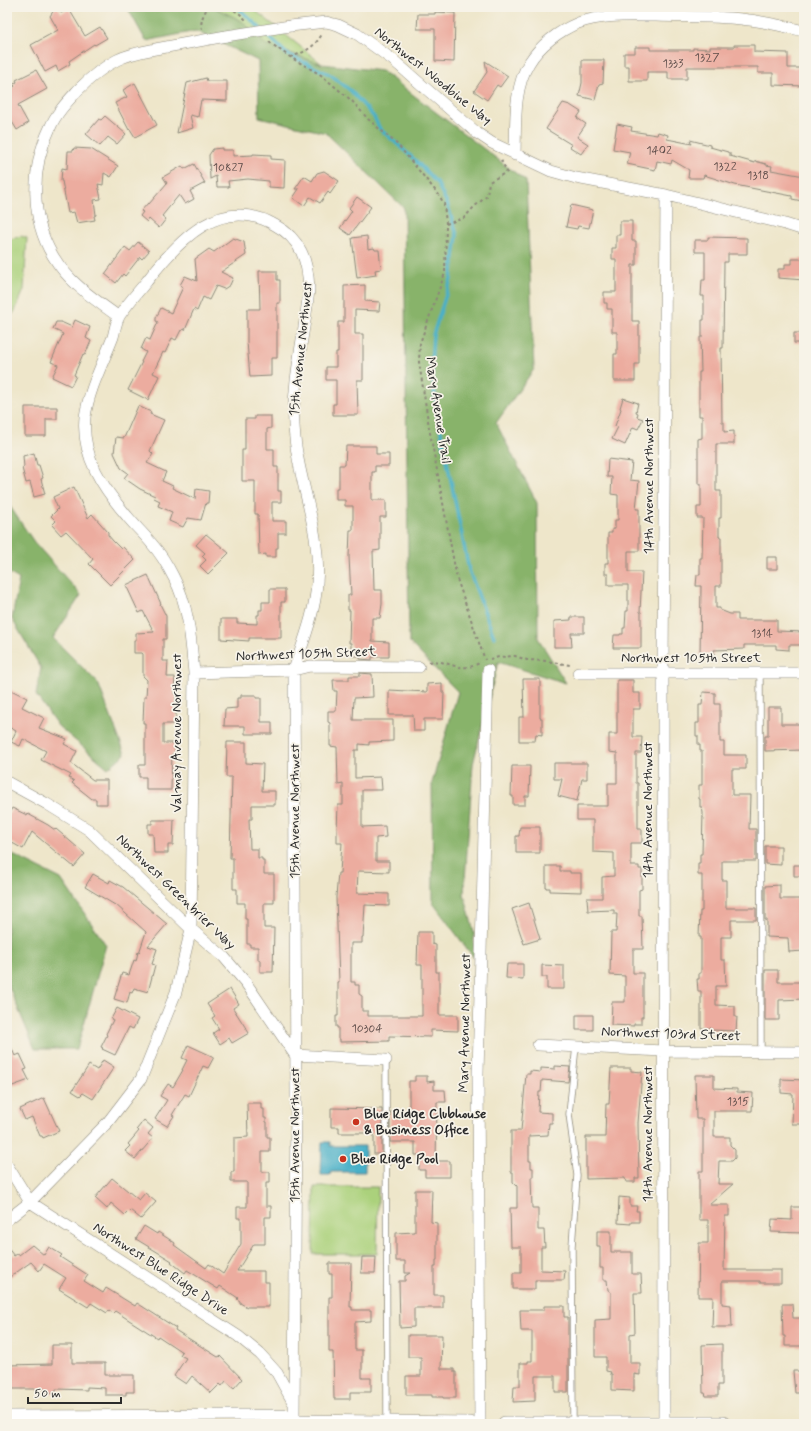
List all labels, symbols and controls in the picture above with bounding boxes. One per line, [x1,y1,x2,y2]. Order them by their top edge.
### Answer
street label: Northwest Woodbine Way [371,23,495,129]
house number: 1327 [695,50,719,66]
house number: 1333 [663,56,684,72]
house number: 1402 [646,143,672,159]
house number: 1322 [713,159,737,175]
house number: 10827 [213,160,243,176]
house number: 1318 [747,168,769,184]
street label: 15th Avenue Northwest [285,280,317,417]
street label: Mary Avenue Trail [421,356,455,465]
street label: 14th Avenue Northwest [640,417,658,554]
house number: 1314 [751,626,773,642]
street label: Northwest 105th Street [236,643,377,665]
street label: Northwest 105th Street [621,649,762,667]
street label: Valmay Avenue Northwest [168,653,186,813]
street label: 14th Avenue Northwest [639,741,657,878]
street label: 15th Avenue Northwest [286,743,304,879]
street label: Northwest Greenbrier Way [112,830,240,954]
street label: Mary Avenue Northwest [455,953,475,1093]
house number: 10304 [351,1021,383,1037]
street label: Northwest 103rd Street [601,1023,742,1045]
street label: 14th Avenue Northwest [639,1065,657,1202]
street label: 15th Avenue Northwest [286,1067,304,1203]
house number: 1315 [727,1094,749,1110]
place label: Blue Ridge Clubhouse & Business Office [364,1105,486,1139]
marker: Blue Ridge Clubhouse & Business Office [351,1117,361,1127]
place label: Blue Ridge Pool [351,1150,439,1170]
marker: Blue Ridge Pool [338,1154,348,1164]
street label: Northwest Blue Ridge Drive [89,1218,233,1321]
scale bar [28,1379,121,1405]
text: 50 m [34,1386,61,1402]

